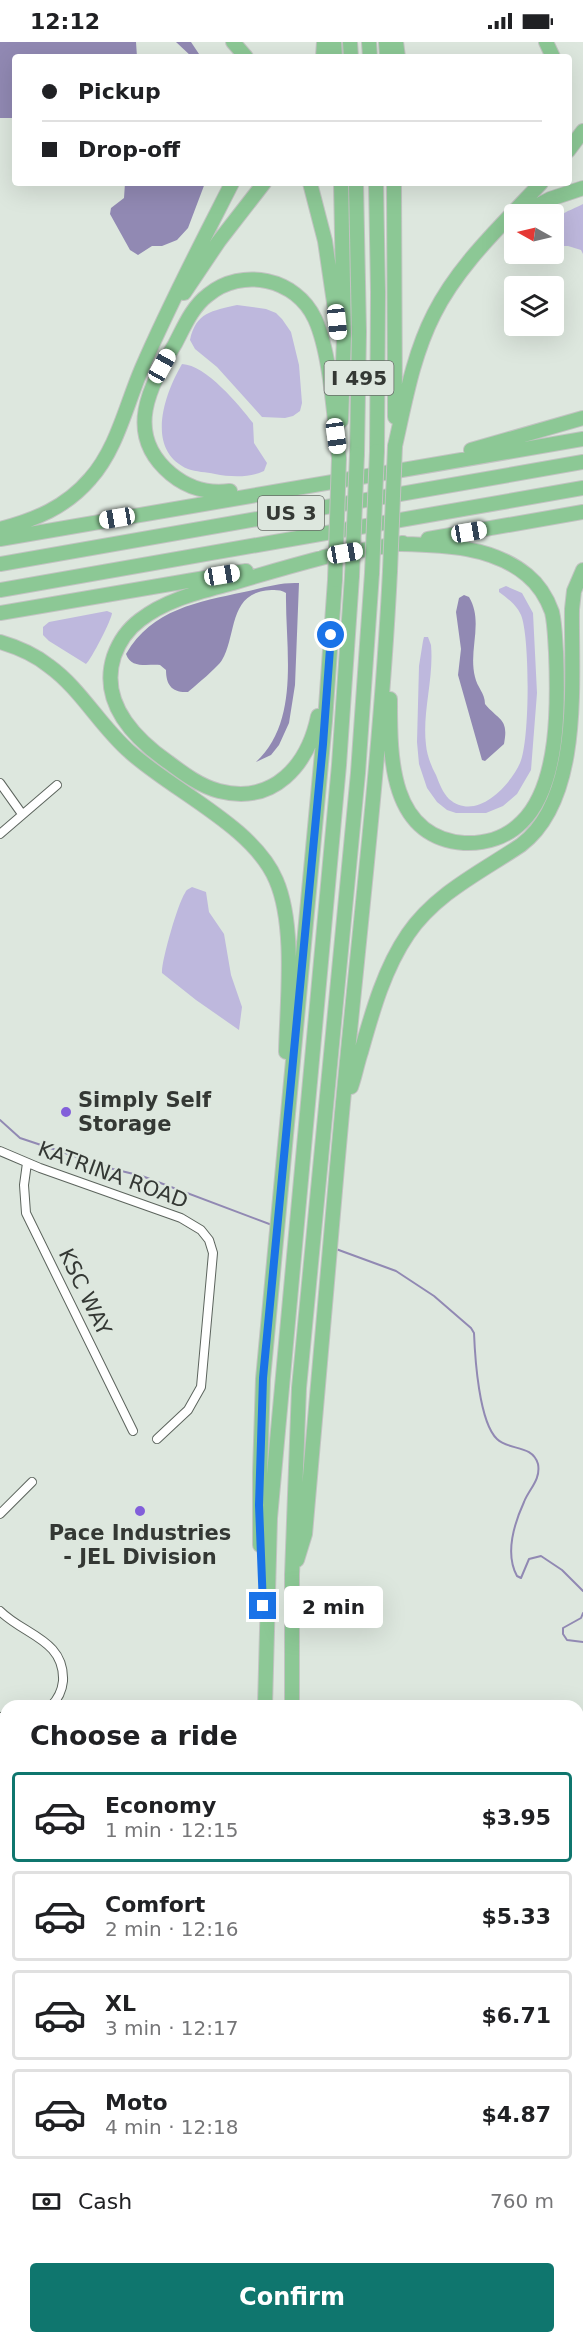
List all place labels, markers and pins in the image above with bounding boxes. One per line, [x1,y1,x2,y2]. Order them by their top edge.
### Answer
place label: Simply Self Storage [78,1088,212,1136]
marker: Simply Self Storage [59,1105,73,1119]
marker: Pace Industries - JEL Division [133,1504,147,1518]
place label: Pace Industries - JEL Division [49,1521,231,1569]

